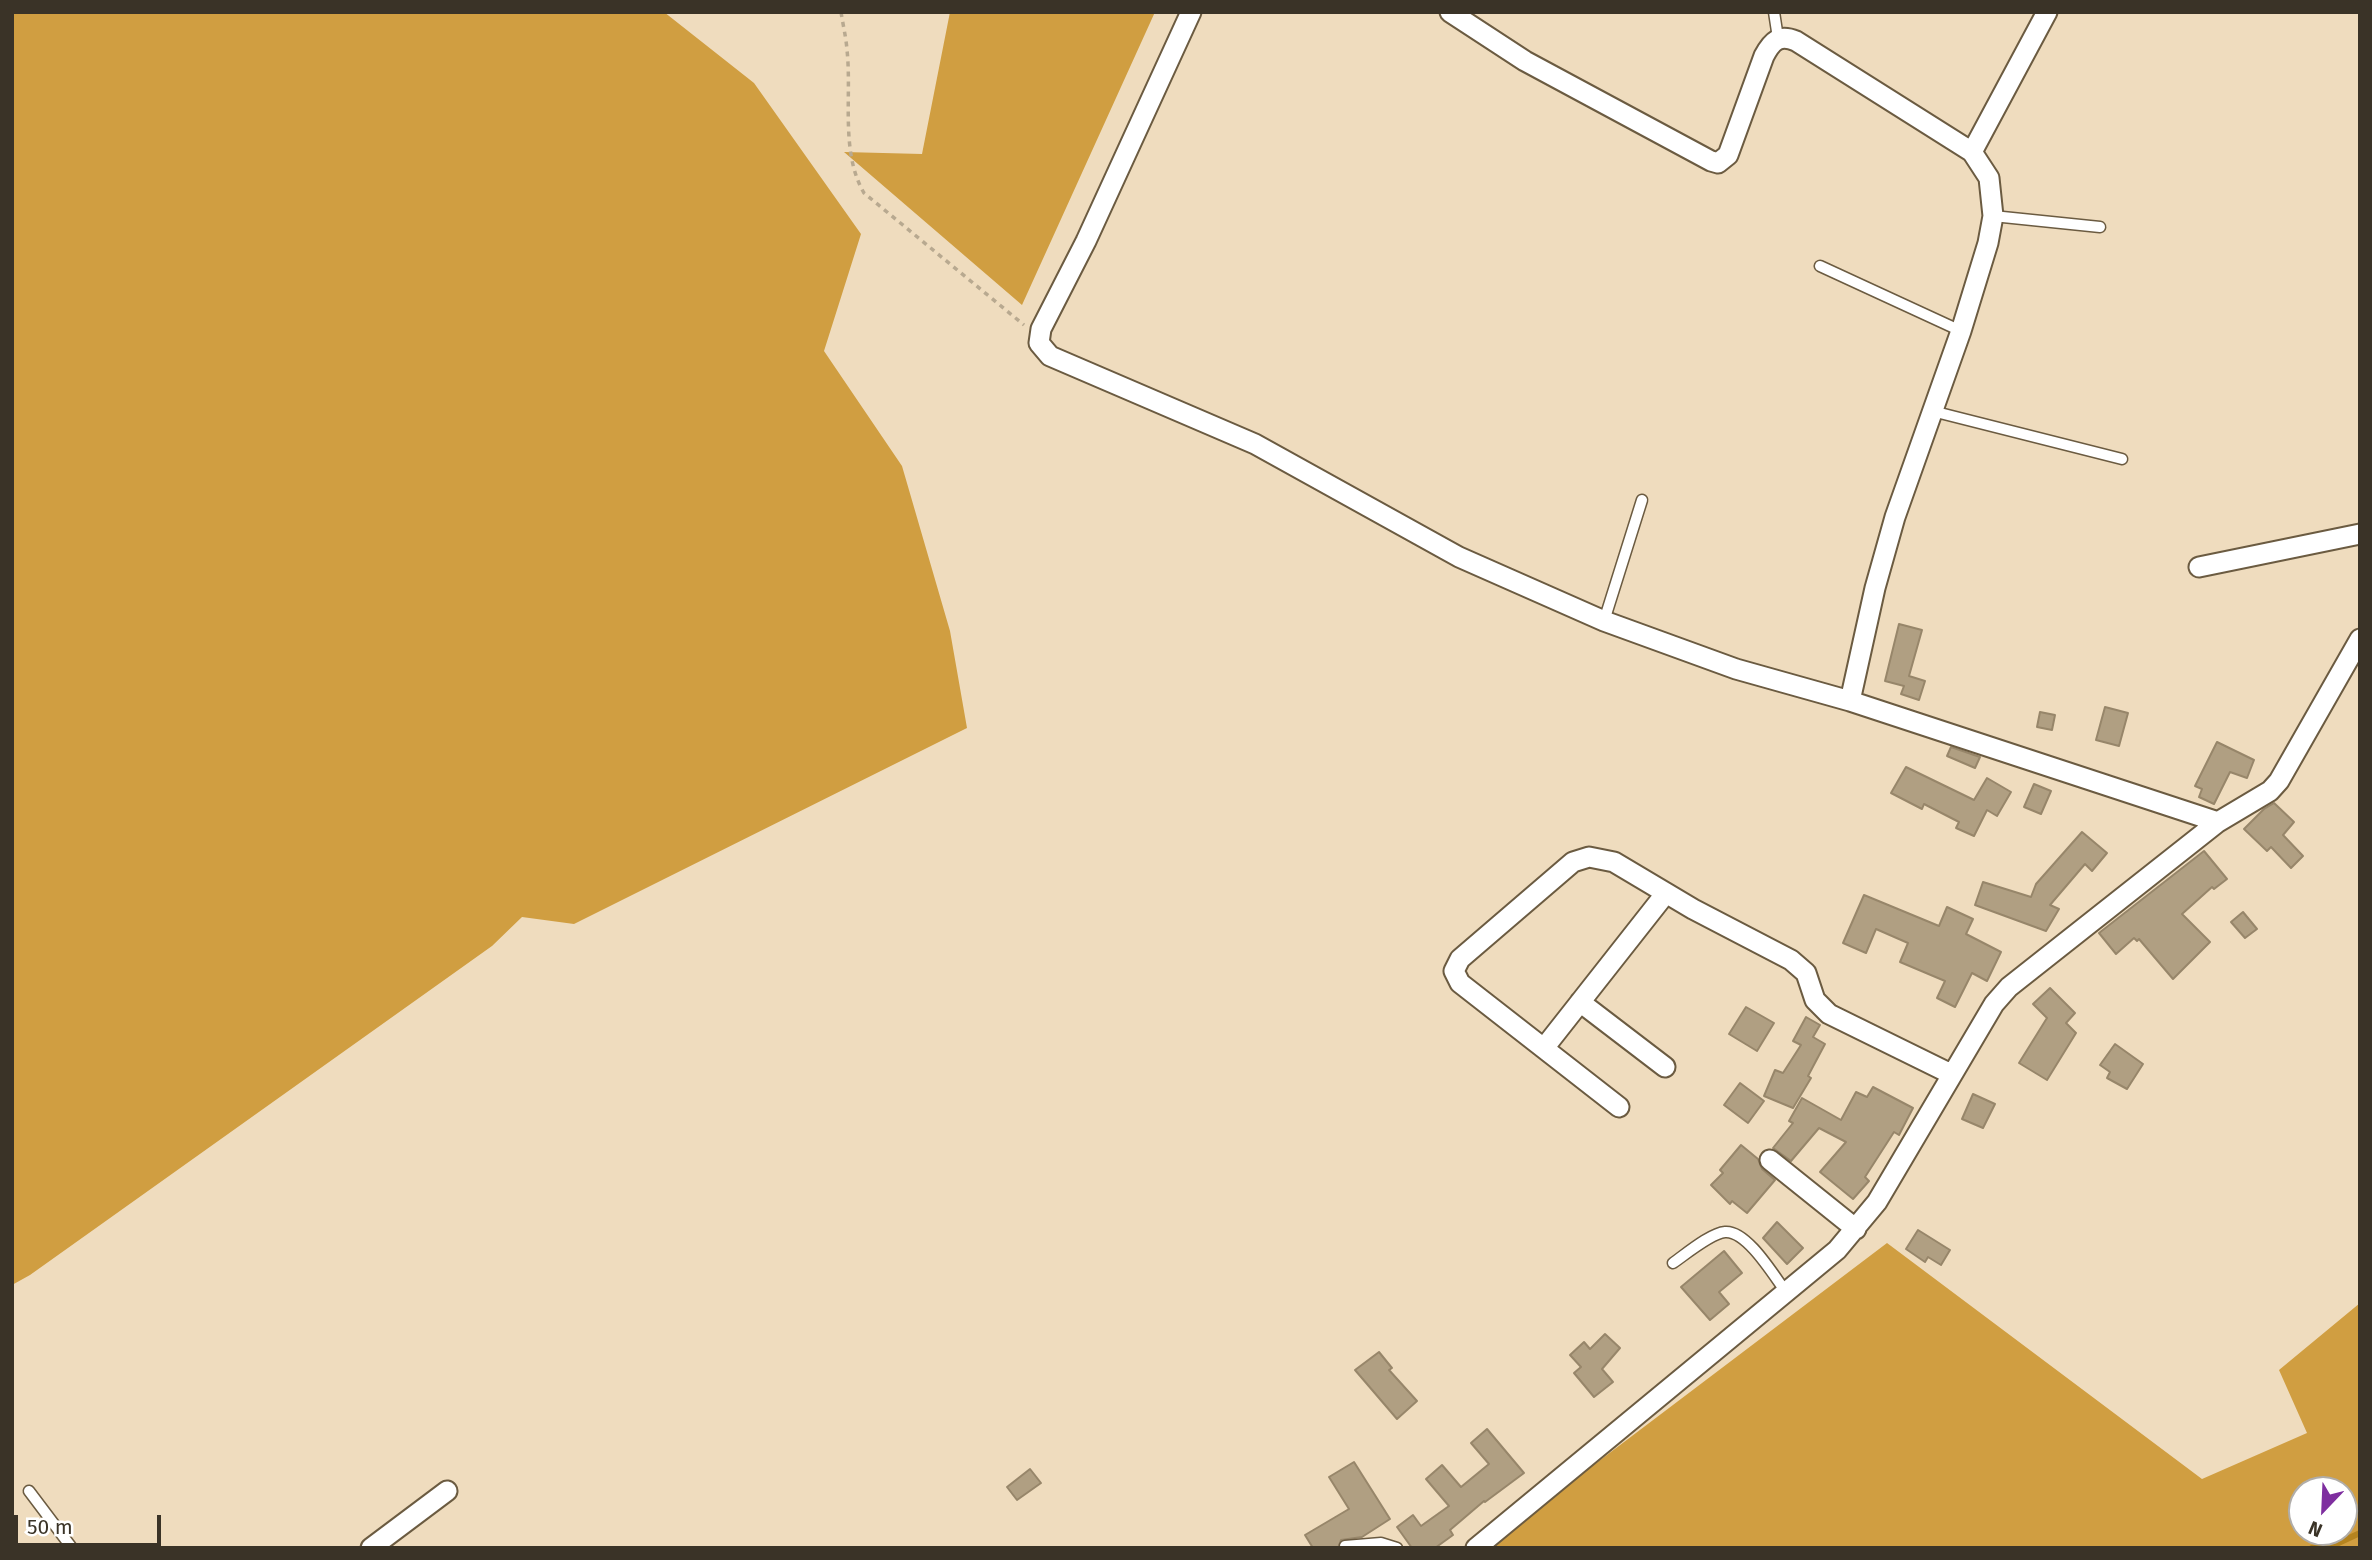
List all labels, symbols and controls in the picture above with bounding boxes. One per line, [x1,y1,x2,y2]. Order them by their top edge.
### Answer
north arrow [2288,1476,2358,1546]
scale bar [18,1500,164,1544]
text: 50 m [27,1514,73,1540]
text: N [2305,1516,2326,1542]

